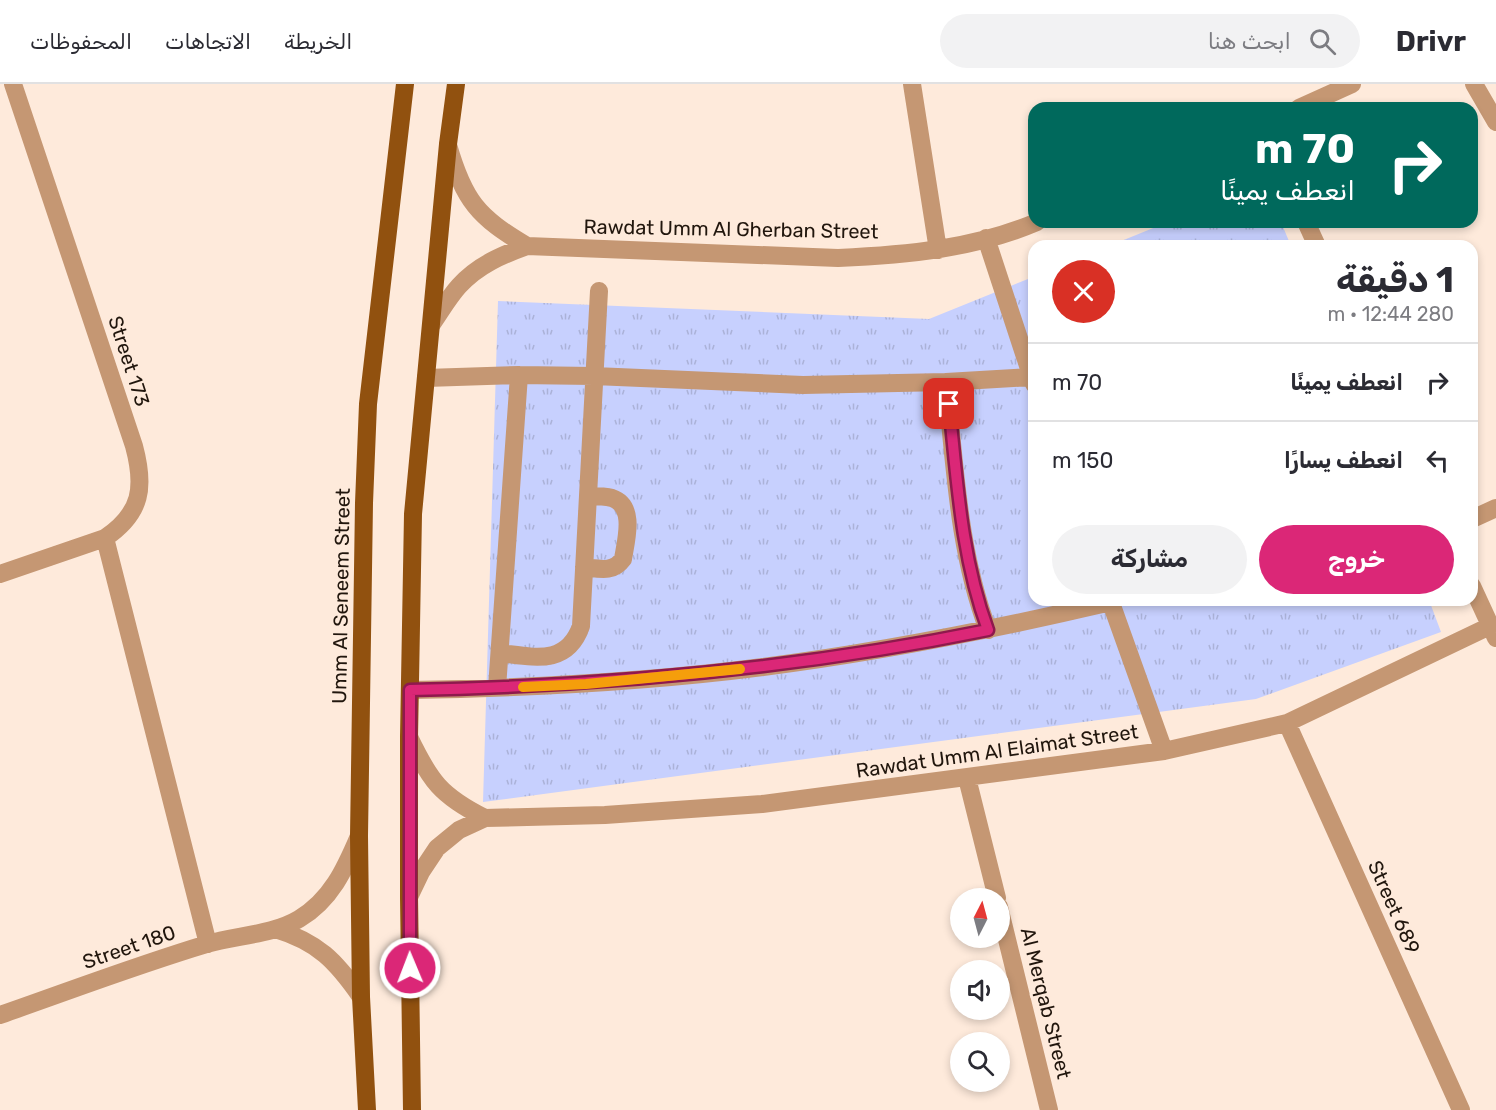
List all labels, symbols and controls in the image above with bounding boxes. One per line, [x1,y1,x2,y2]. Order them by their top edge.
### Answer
search box [940,14,1360,68]
icon: search [1306,25,1339,58]
text: Drivr [1396,25,1466,58]
text: ابحث هنا [1208,28,1291,55]
text: المحفوظات [30,29,132,54]
text: الاتجاهات [165,29,251,54]
text: الخريطة [284,29,352,54]
text: 70 m [1255,124,1355,174]
icon: right [1376,126,1454,204]
text: انعطف يمينًا [1220,175,1355,207]
street label: Rawdat Umm Al Gherban Street [583,214,879,244]
text: 1 دقيقة [1336,258,1454,301]
button: close [1052,260,1115,323]
text: 280 m · 12:44 [1327,302,1454,326]
street label: Street 173 [103,313,155,409]
icon: right [1421,366,1454,399]
text: 70 m [1052,369,1102,396]
text: انعطف يمينًا [1290,369,1403,396]
pin [923,378,974,429]
icon: arrive [932,387,965,420]
icon: left [1421,444,1454,477]
text: 150 m [1052,447,1113,474]
text: انعطف يسارًا [1284,447,1403,474]
street label: Umm Al Seneem Street [327,488,355,704]
button: مشاركة [1052,525,1247,594]
button: خروج [1259,525,1454,594]
street label: Rawdat Umm Al Elaimat Street [854,719,1140,783]
street label: Street 689 [1363,857,1425,957]
north arrow [950,888,1010,948]
map controls [950,888,1010,1092]
street label: Street 180 [79,920,179,974]
street label: Al Merqab Street [1016,925,1076,1081]
position arrow [378,936,442,1000]
button: sound [950,960,1010,1020]
button: search [950,1032,1010,1092]

